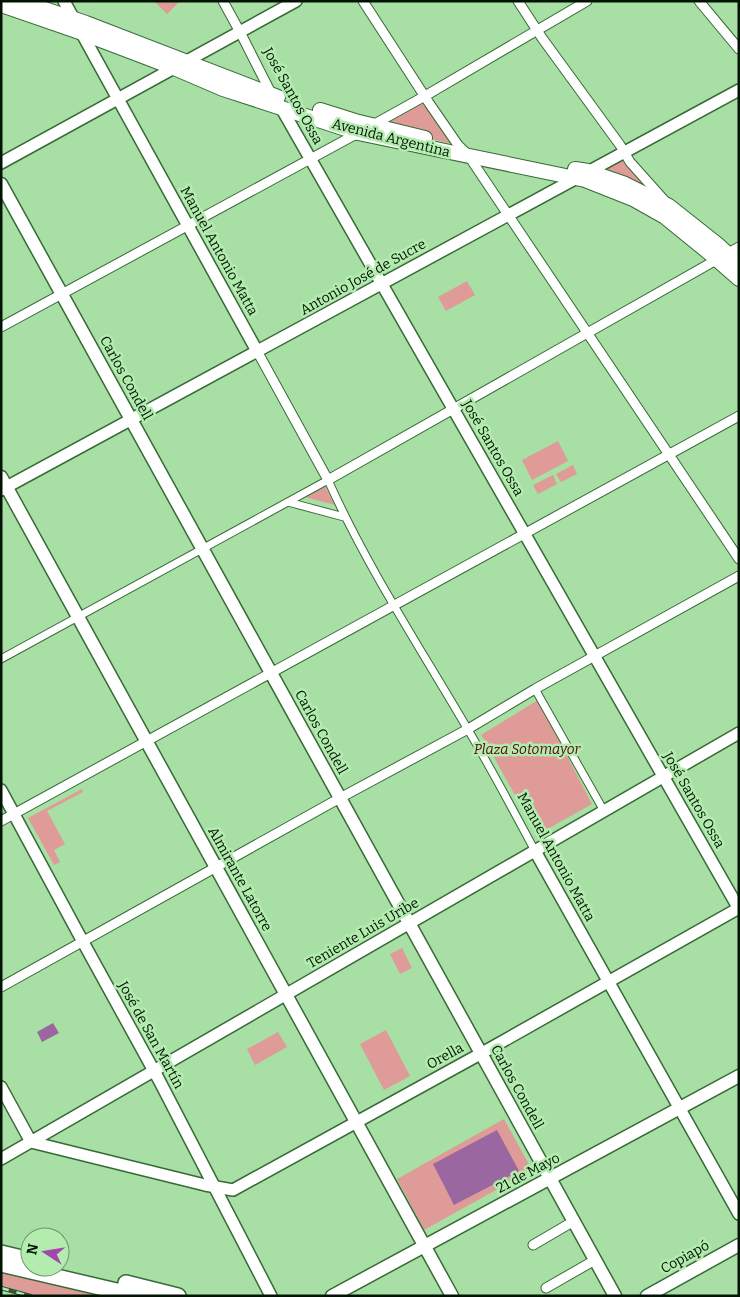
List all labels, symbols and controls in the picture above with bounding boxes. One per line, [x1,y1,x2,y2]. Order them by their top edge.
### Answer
street label: José Santos Ossa [259,44,327,148]
street label: Avenida Argentina [330,115,452,161]
street label: Manuel Antonio Matta [176,184,262,319]
street label: Antonio José de Sucre [297,235,429,319]
street label: Carlos Condell [96,333,156,423]
street label: José Santos Ossa [458,396,528,499]
street label: Carlos Condell [291,687,351,777]
park label: Plaza Sotomayor [474,741,582,758]
street label: José Santos Ossa [659,748,729,851]
street label: Manuel Antonio Matta [513,790,599,925]
street label: Almirante Latorre [204,824,276,934]
street label: Teniente Luis Uribe [304,894,422,972]
street label: José de San Martín [114,978,188,1092]
street label: Orella [424,1039,467,1073]
street label: Carlos Condell [487,1042,547,1132]
street label: 21 de Mayo [493,1149,563,1197]
north arrow [20,1227,70,1277]
street label: Copiapó [658,1237,712,1277]
text: N [23,1242,42,1256]

